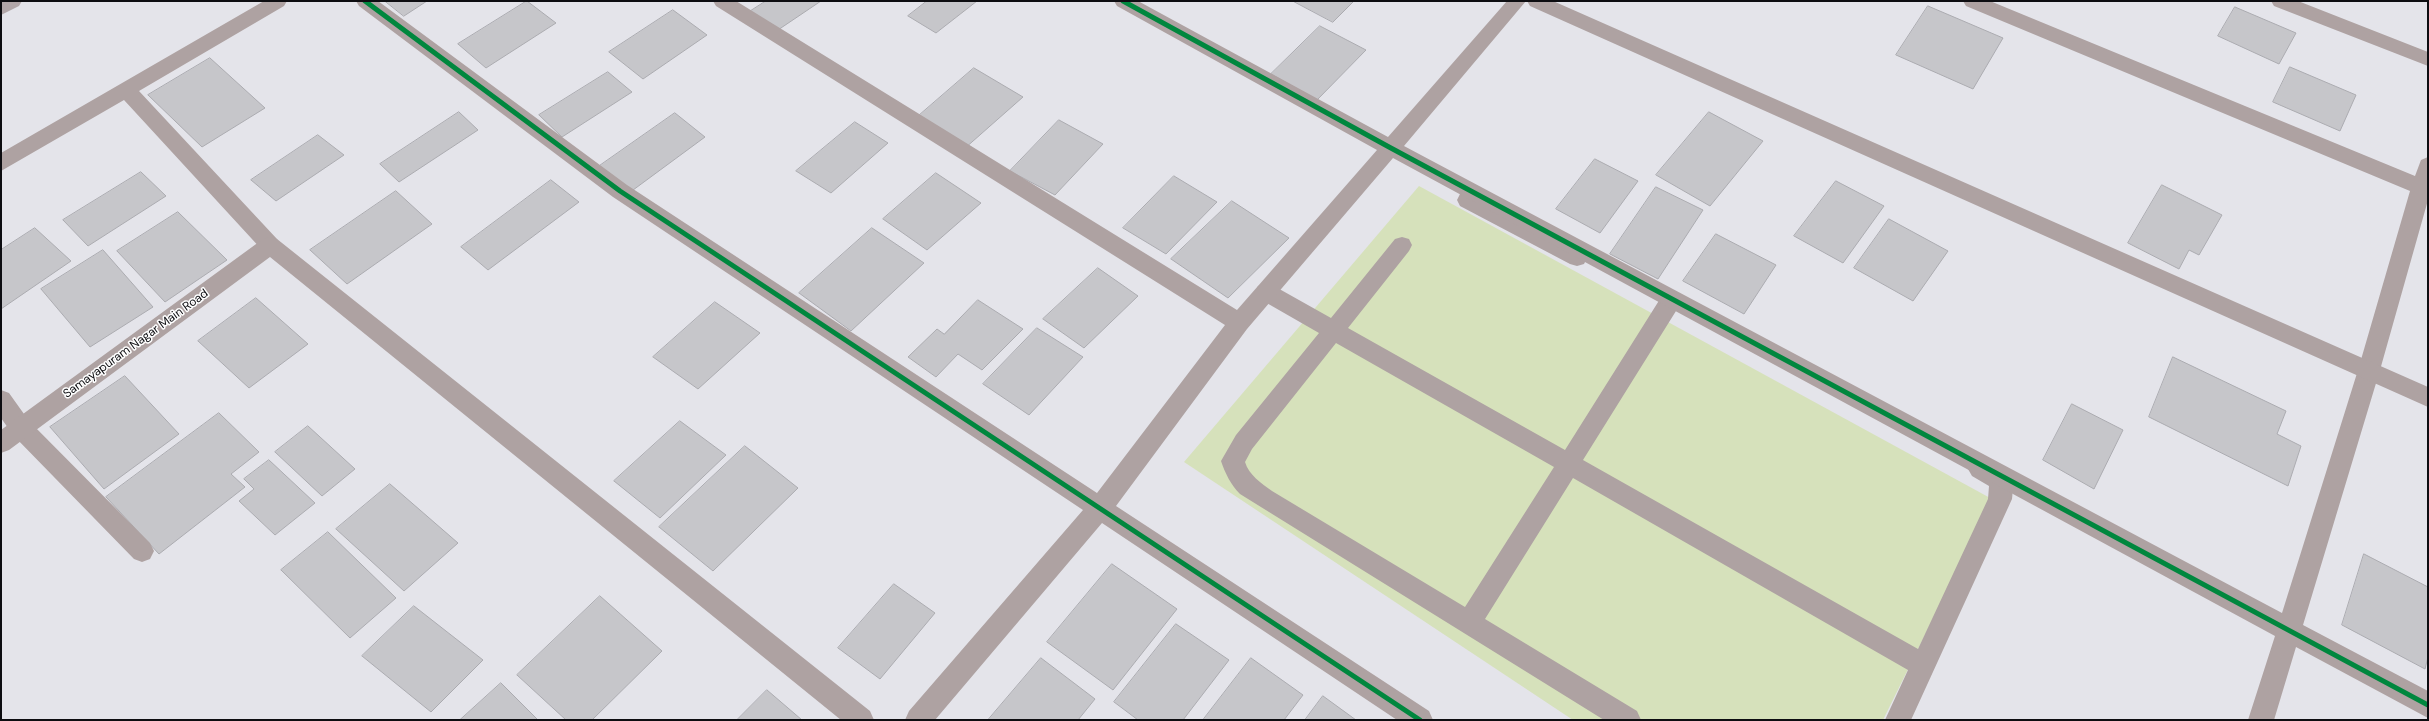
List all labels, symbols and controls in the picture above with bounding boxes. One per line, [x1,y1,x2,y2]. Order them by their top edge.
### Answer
street label: Samayapuram Nagar Main Road [61,287,211,401]

